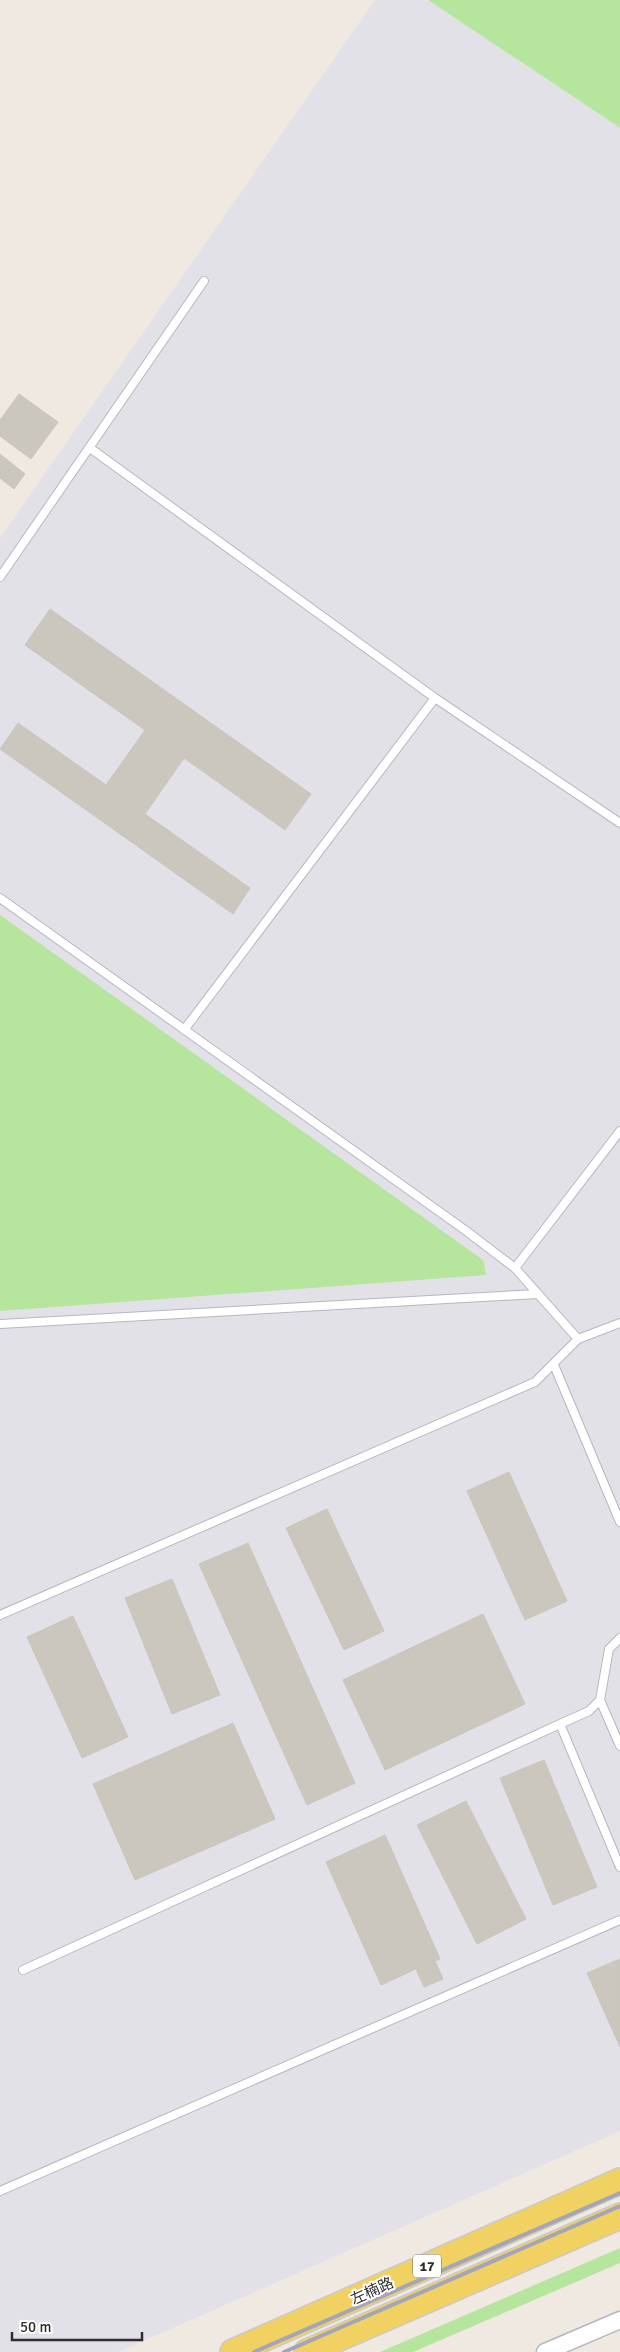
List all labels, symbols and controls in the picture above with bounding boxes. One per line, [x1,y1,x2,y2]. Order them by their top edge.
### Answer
road number: 17 [413,2254,441,2278]
street label: 左楠路 [348,2274,396,2308]
scale bar [12,2310,142,2342]
text: 50 m [20,2318,51,2336]

